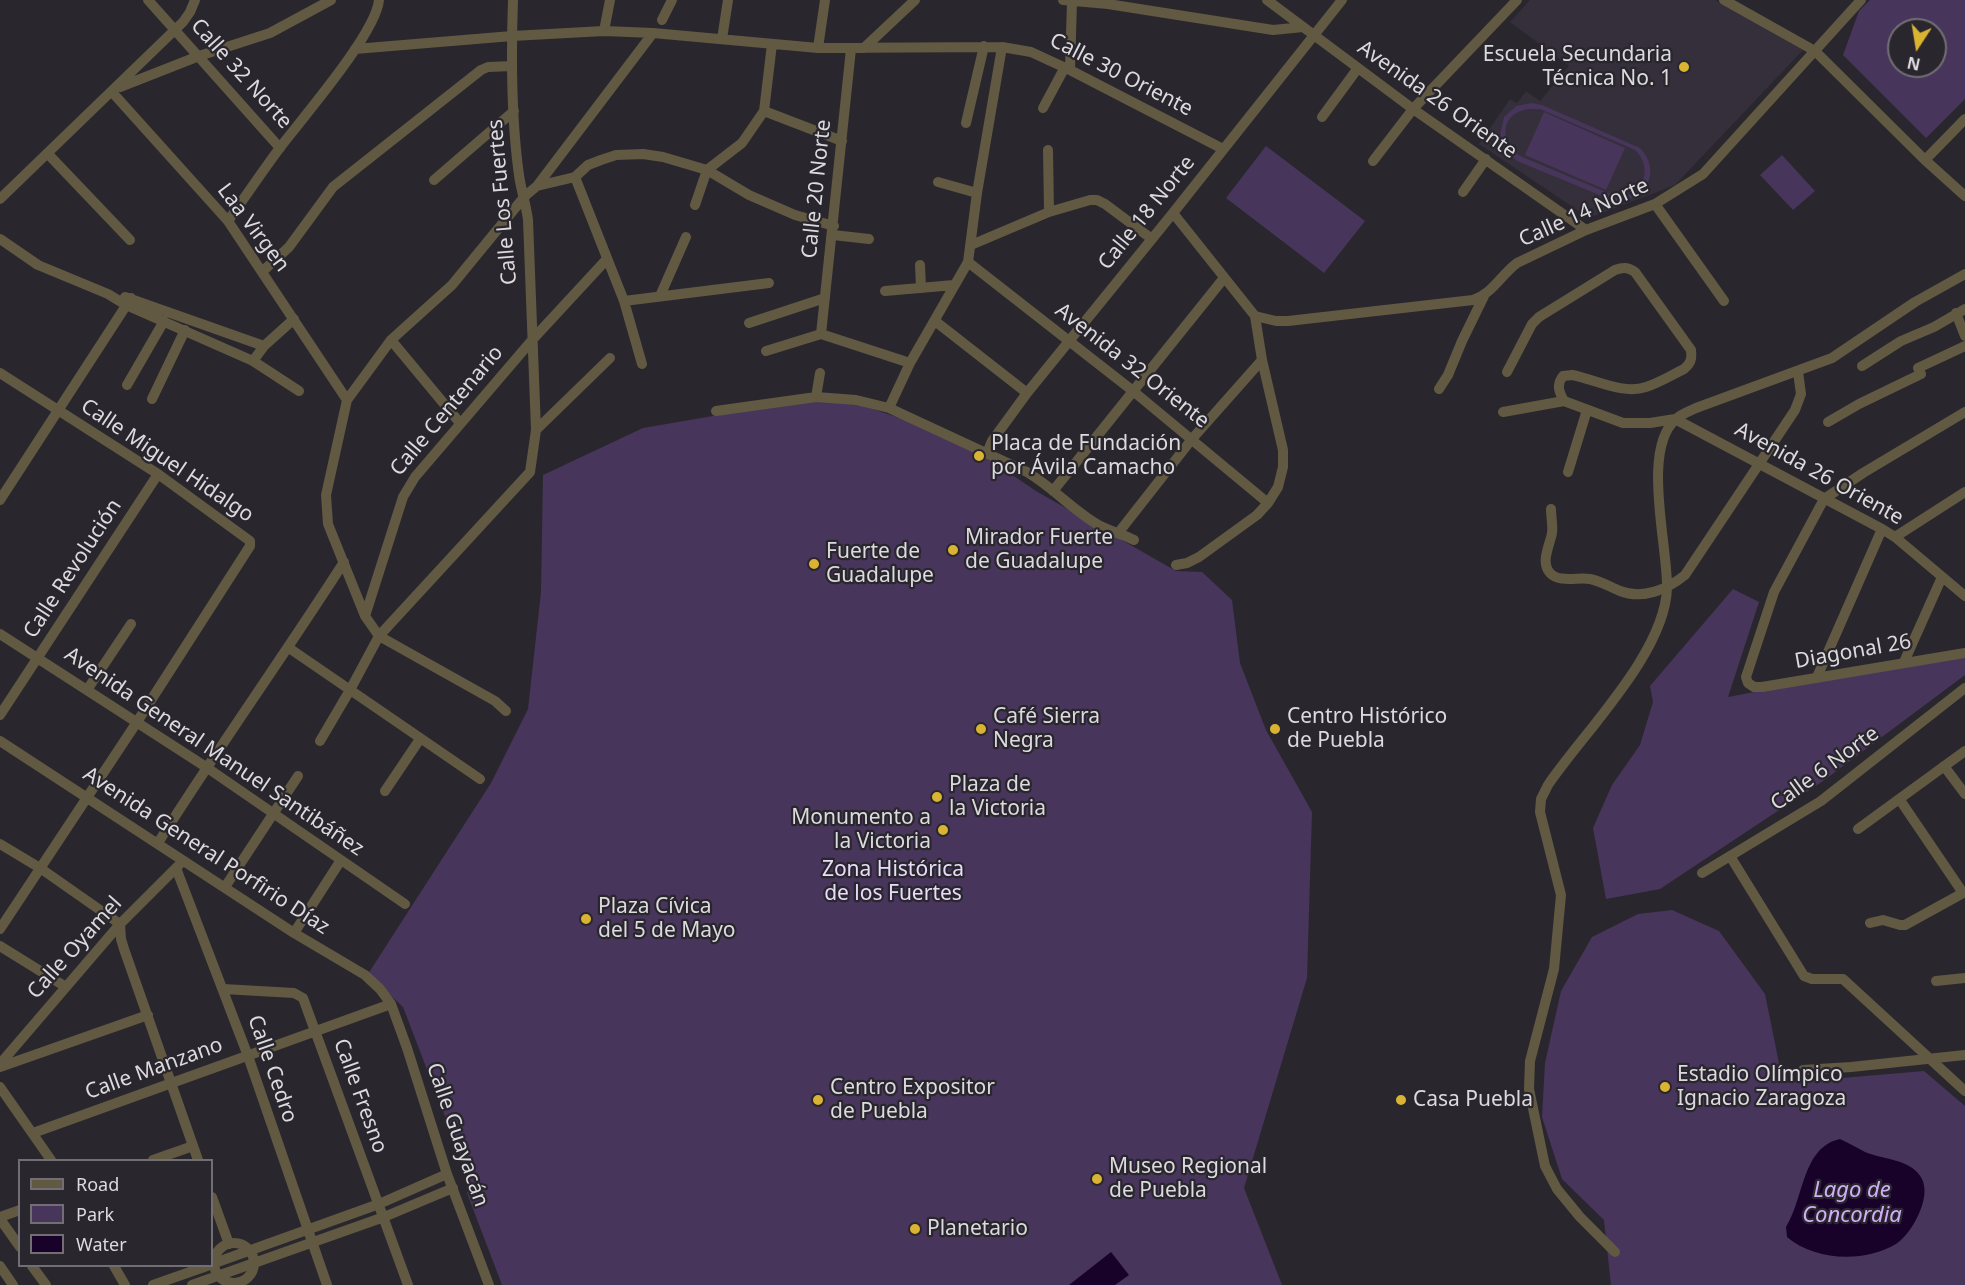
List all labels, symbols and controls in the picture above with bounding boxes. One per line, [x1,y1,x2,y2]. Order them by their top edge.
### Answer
street label: Calle 32 Norte [185,14,297,134]
north arrow [1887,18,1947,78]
street label: Calle 30 Oriente [1045,28,1197,122]
street label: Avenida 26 Oriente [1352,36,1522,164]
place label: Escuela Secundaria Técnica No. 1 [1483,42,1672,92]
text: N [1905,52,1922,76]
marker: Escuela Secundaria Técnica No. 1 [1677,60,1691,74]
street label: Calle Los Fuertes [483,118,523,286]
street label: Calle 20 Norte [797,118,837,260]
street label: Calle 18 Norte [1093,151,1201,275]
street label: Calle 14 Norte [1515,173,1653,253]
street label: Laa Virgen [212,179,294,277]
street label: Avenida 32 Oriente [1050,298,1214,434]
street label: Calle Centenario [385,341,509,481]
street label: Calle Miguel Hidalgo [76,394,258,528]
street label: Avenida 26 Oriente [1730,417,1908,531]
place label: Placa de Fundación por Ávila Camacho [991,431,1181,481]
marker: Placa de Fundación por Ávila Camacho [972,449,986,463]
street label: Calle Revolución [19,495,127,643]
place label: Mirador Fuerte de Guadalupe [965,525,1113,575]
place label: Fuerte de Guadalupe [826,539,934,589]
marker: Mirador Fuerte de Guadalupe [946,543,960,557]
marker: Fuerte de Guadalupe [807,557,821,571]
street label: Diagonal 26 [1793,629,1913,675]
street label: Avenida General Manuel Santibáñez [60,642,368,862]
place label: Café Sierra Negra [993,704,1100,754]
place label: Centro Histórico de Puebla [1287,704,1447,754]
street label: Calle 6 Norte [1766,721,1884,817]
marker: Café Sierra Negra [974,722,988,736]
marker: Centro Histórico de Puebla [1268,722,1282,736]
street label: Avenida General Porfirio Díaz [78,762,334,940]
place label: Plaza de la Victoria [949,772,1046,822]
marker: Plaza de la Victoria [930,790,944,804]
place label: Monumento a la Victoria [791,805,931,855]
marker: Monumento a la Victoria [936,823,950,837]
park label: Zona Histórica de los Fuertes [822,857,964,907]
street label: Calle Oyamel [22,892,128,1004]
place label: Plaza Cívica del 5 de Mayo [598,894,736,944]
marker: Plaza Cívica del 5 de Mayo [579,912,593,926]
street label: Calle Cedro [242,1012,302,1126]
street label: Calle Manzano [82,1032,226,1106]
street label: Calle Fresno [328,1035,392,1157]
street label: Calle Guayacán [421,1060,493,1210]
place label: Estadio Olímpico Ignacio Zaragoza [1677,1062,1846,1112]
place label: Centro Expositor de Puebla [830,1075,995,1125]
marker: Estadio Olímpico Ignacio Zaragoza [1658,1080,1672,1094]
place label: Casa Puebla [1413,1087,1533,1113]
marker: Centro Expositor de Puebla [811,1093,825,1107]
marker: Casa Puebla [1394,1093,1408,1107]
place label: Museo Regional de Puebla [1109,1154,1267,1204]
legend [18,1159,213,1267]
text: Road [76,1172,119,1196]
marker: Museo Regional de Puebla [1090,1172,1104,1186]
water label: Lago de Concordia [1802,1178,1902,1230]
text: Park [76,1202,114,1226]
place label: Planetario [927,1216,1028,1242]
marker: Planetario [908,1222,922,1236]
text: Water [76,1232,127,1256]

